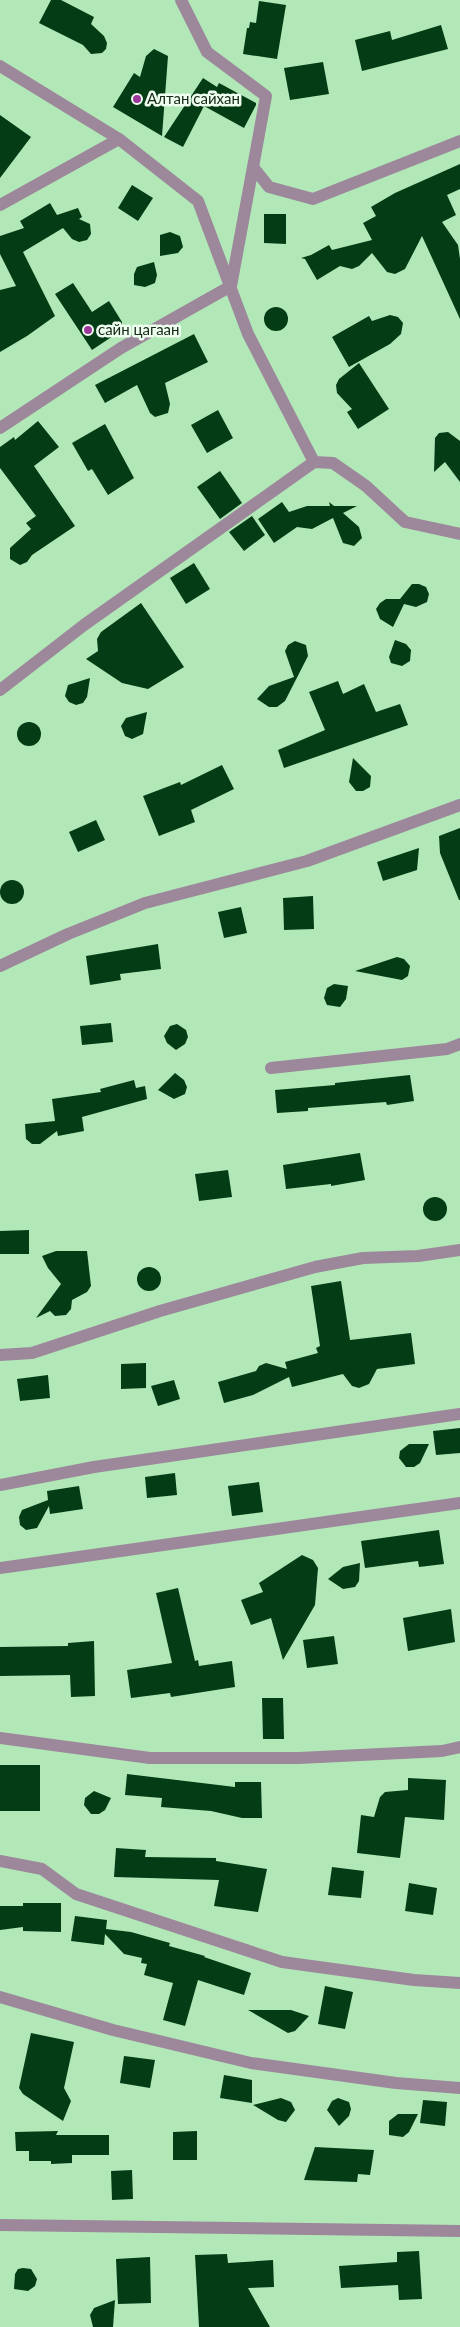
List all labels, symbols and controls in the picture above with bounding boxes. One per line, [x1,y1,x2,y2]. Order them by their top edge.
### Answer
place label: Алтан сайхан [147,89,240,107]
marker: Алтан сайхан [131,93,143,105]
place label: сайн цагаан [98,320,180,338]
marker: сайн цагаан [82,324,94,336]

